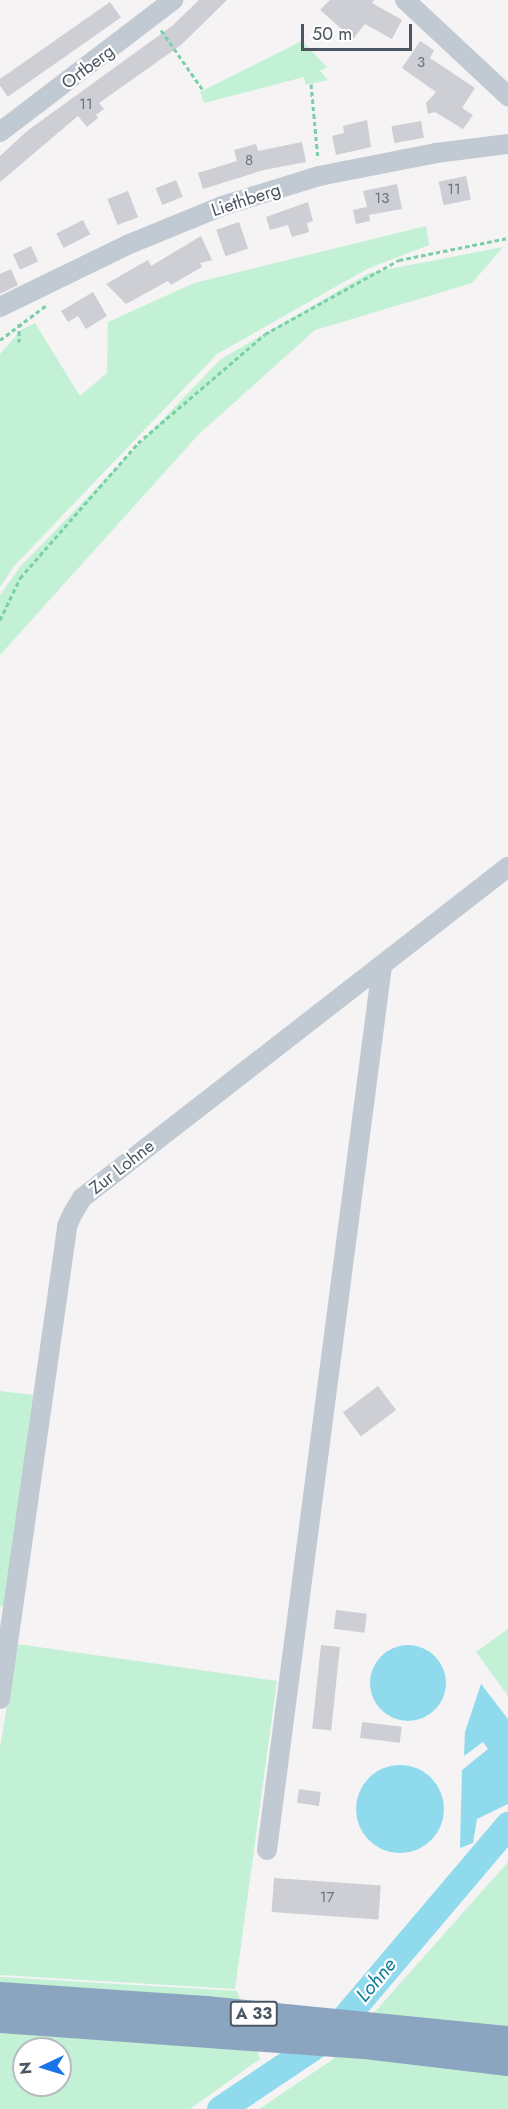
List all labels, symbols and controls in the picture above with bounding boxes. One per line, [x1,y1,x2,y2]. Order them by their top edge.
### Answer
scale bar [304,12,415,50]
text: 50 m [312,21,352,47]
street label: Ortberg [57,40,119,94]
house number: 3 [417,54,425,72]
house number: 11 [79,96,93,114]
house number: 8 [245,152,253,170]
street label: Liethberg [209,179,283,221]
house number: 11 [447,181,461,199]
house number: 13 [375,190,389,208]
street label: Zur Lohne [85,1135,159,1199]
house number: 17 [320,1889,334,1907]
water label: Lohne [351,1953,401,2007]
road number: A 33 [228,2001,280,2027]
north arrow [12,2037,72,2097]
text: N [14,2061,37,2075]

